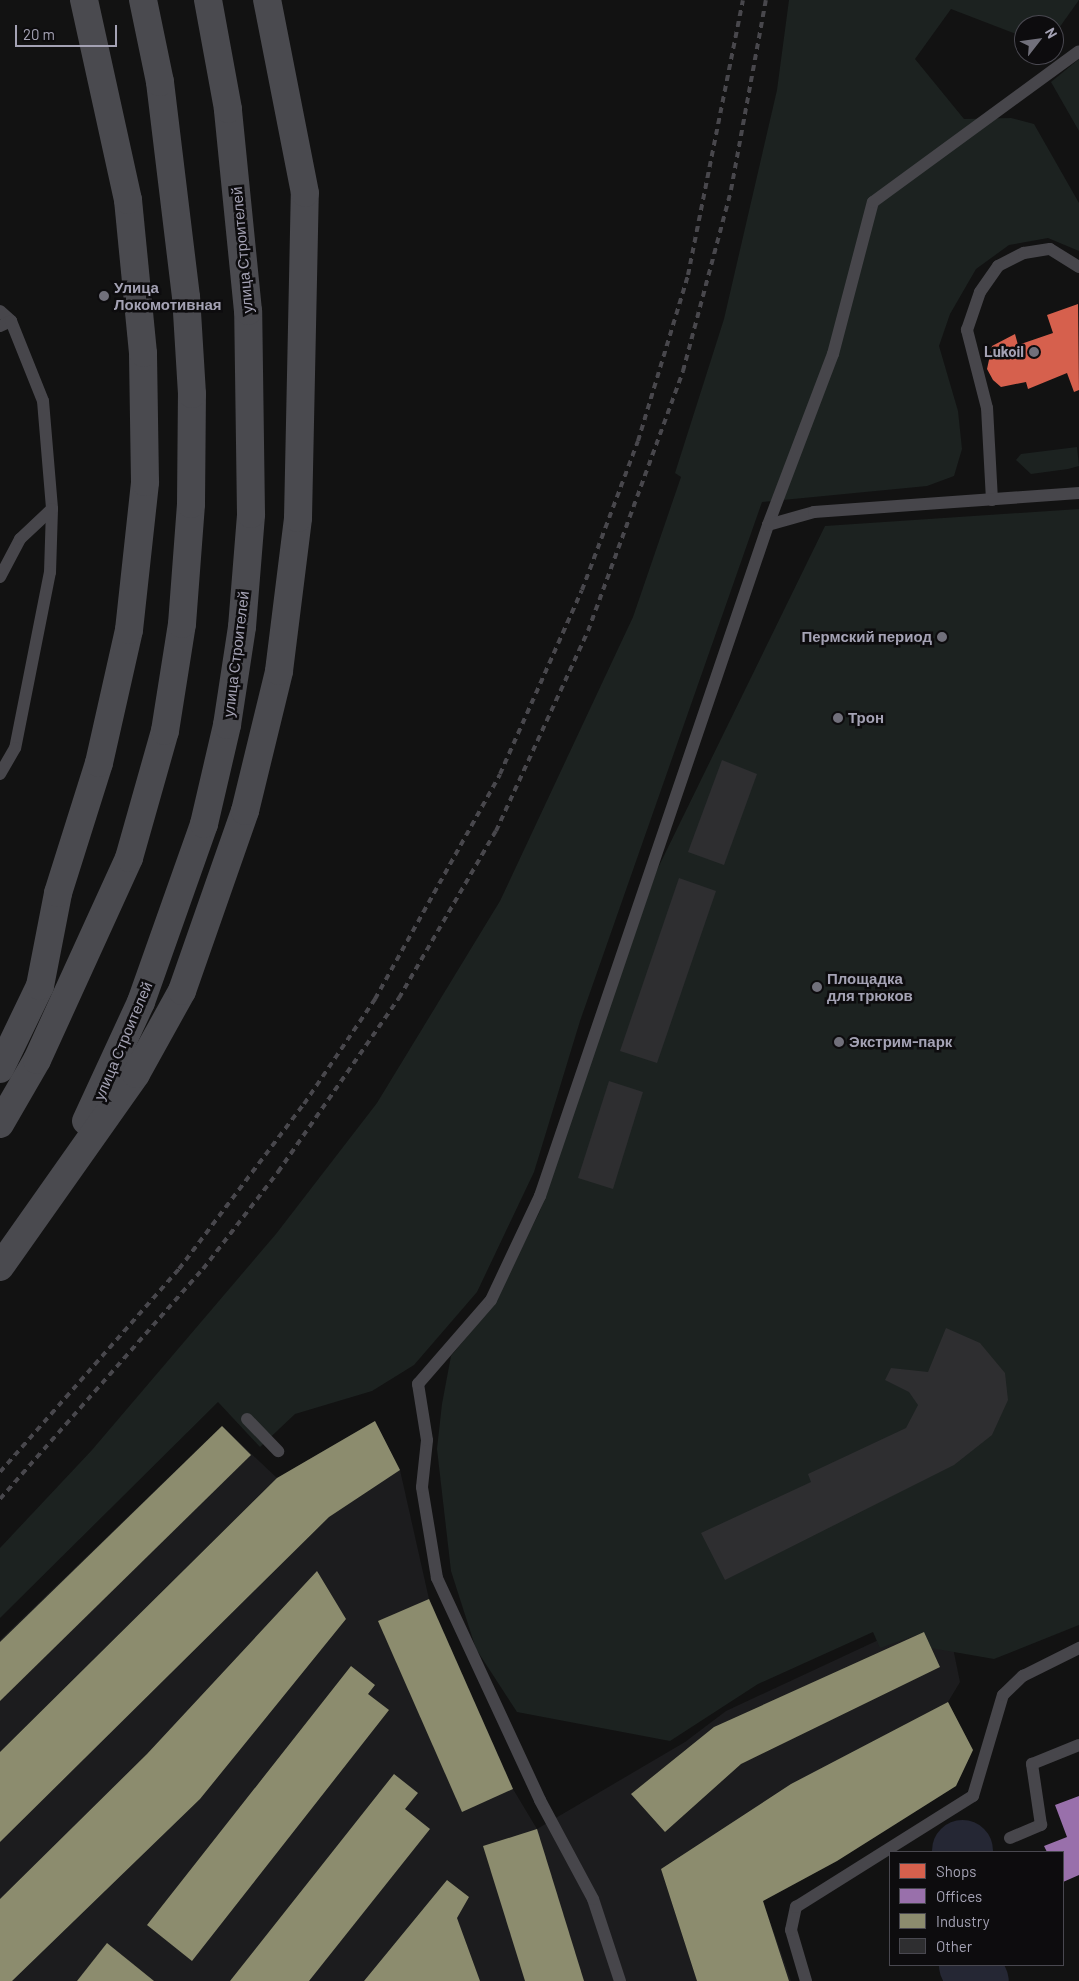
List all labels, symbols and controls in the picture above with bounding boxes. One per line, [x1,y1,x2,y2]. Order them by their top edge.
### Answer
scale bar [18,15,120,47]
north arrow [1014,15,1064,65]
text: N [1042,24,1061,41]
text: 20 m [23,25,55,43]
street label: улица Строителей [227,186,257,314]
place label: Улица Локомотивная [114,278,222,313]
marker: Улица Локомотивная [98,290,110,302]
place label: Lukoil [984,343,1024,361]
marker: Lukoil [1028,346,1040,358]
street label: улица Строителей [219,590,253,718]
place label: Пермский период [801,628,932,646]
marker: Пермский период [936,631,948,643]
place label: Трон [848,709,884,727]
marker: Трон [832,712,844,724]
place label: Площадка для трюков [827,969,913,1004]
street label: улица Строителей [90,979,156,1103]
marker: Площадка для трюков [811,981,823,993]
place label: Экстрим-парк [849,1033,952,1051]
marker: Экстрим-парк [833,1036,845,1048]
legend [889,1851,1064,1966]
text: Shops [936,1862,976,1880]
text: Offices [936,1887,982,1905]
text: Industry [936,1912,990,1930]
text: Other [936,1937,972,1955]

